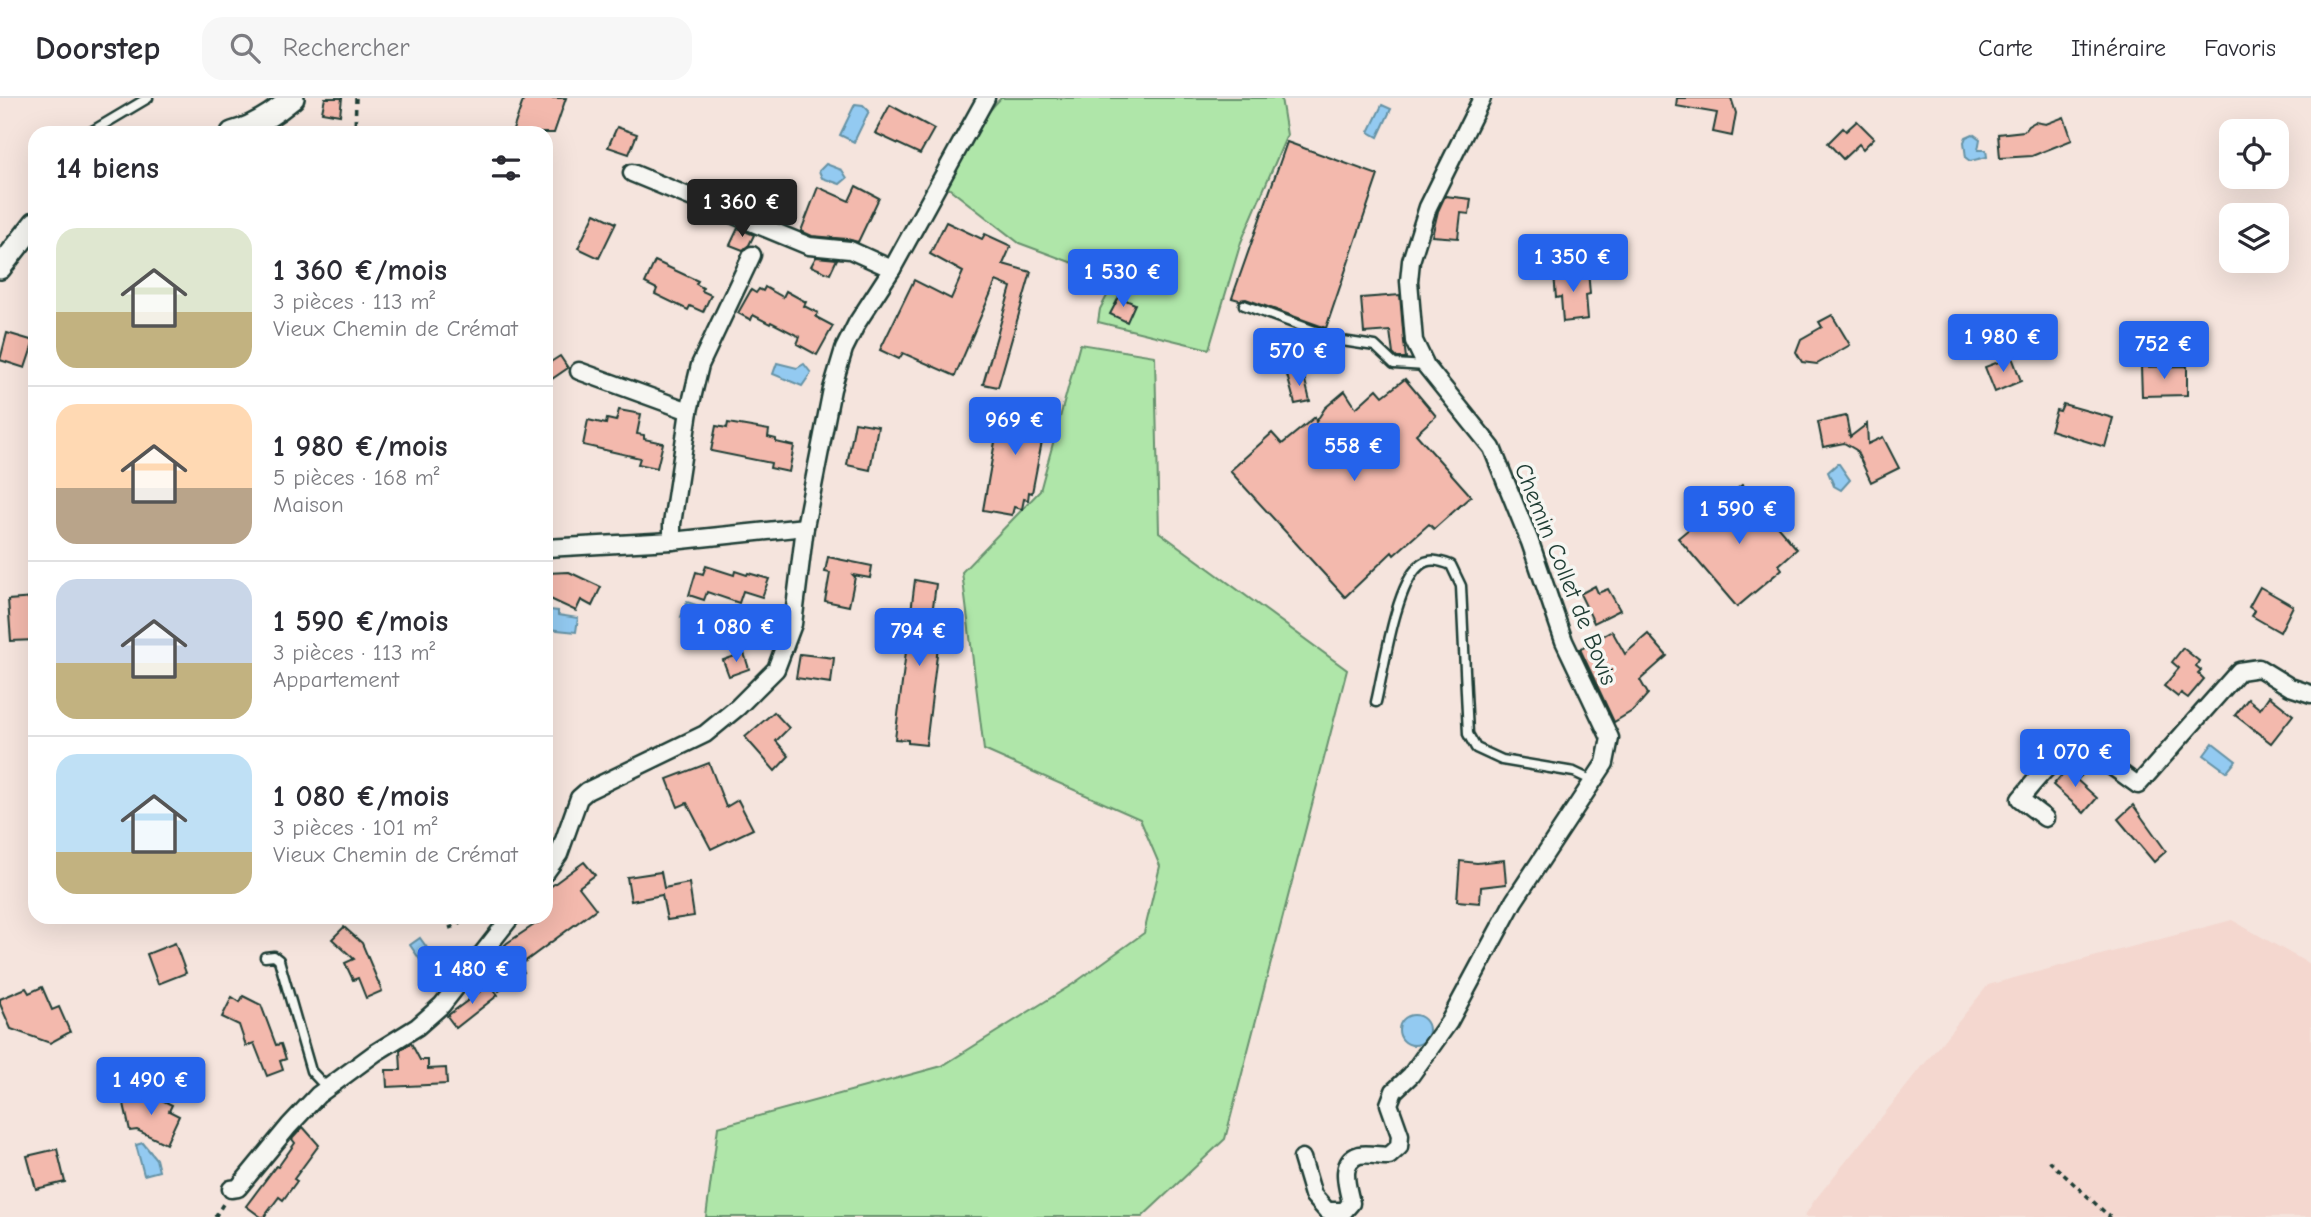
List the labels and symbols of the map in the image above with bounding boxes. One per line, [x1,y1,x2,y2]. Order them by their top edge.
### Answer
pin: 1 360 € [677,180,807,239]
pin: 1 350 € [1508,234,1638,294]
pin: 1 530 € [1058,250,1188,309]
pin: 1 980 € [1938,314,2068,374]
pin: 752 € [2115,322,2213,381]
pin: 570 € [1250,328,1348,388]
pin: 969 € [966,398,1064,457]
pin: 558 € [1305,424,1403,483]
street label: Chemin Collet de Bovis [1509,459,1623,689]
pin: 1 590 € [1674,486,1804,546]
pin: 1 080 € [671,604,801,664]
pin: 794 € [870,608,968,668]
pin: 1 070 € [2010,730,2140,789]
pin: 1 480 € [407,946,537,1006]
pin: 1 490 € [86,1058,216,1117]

